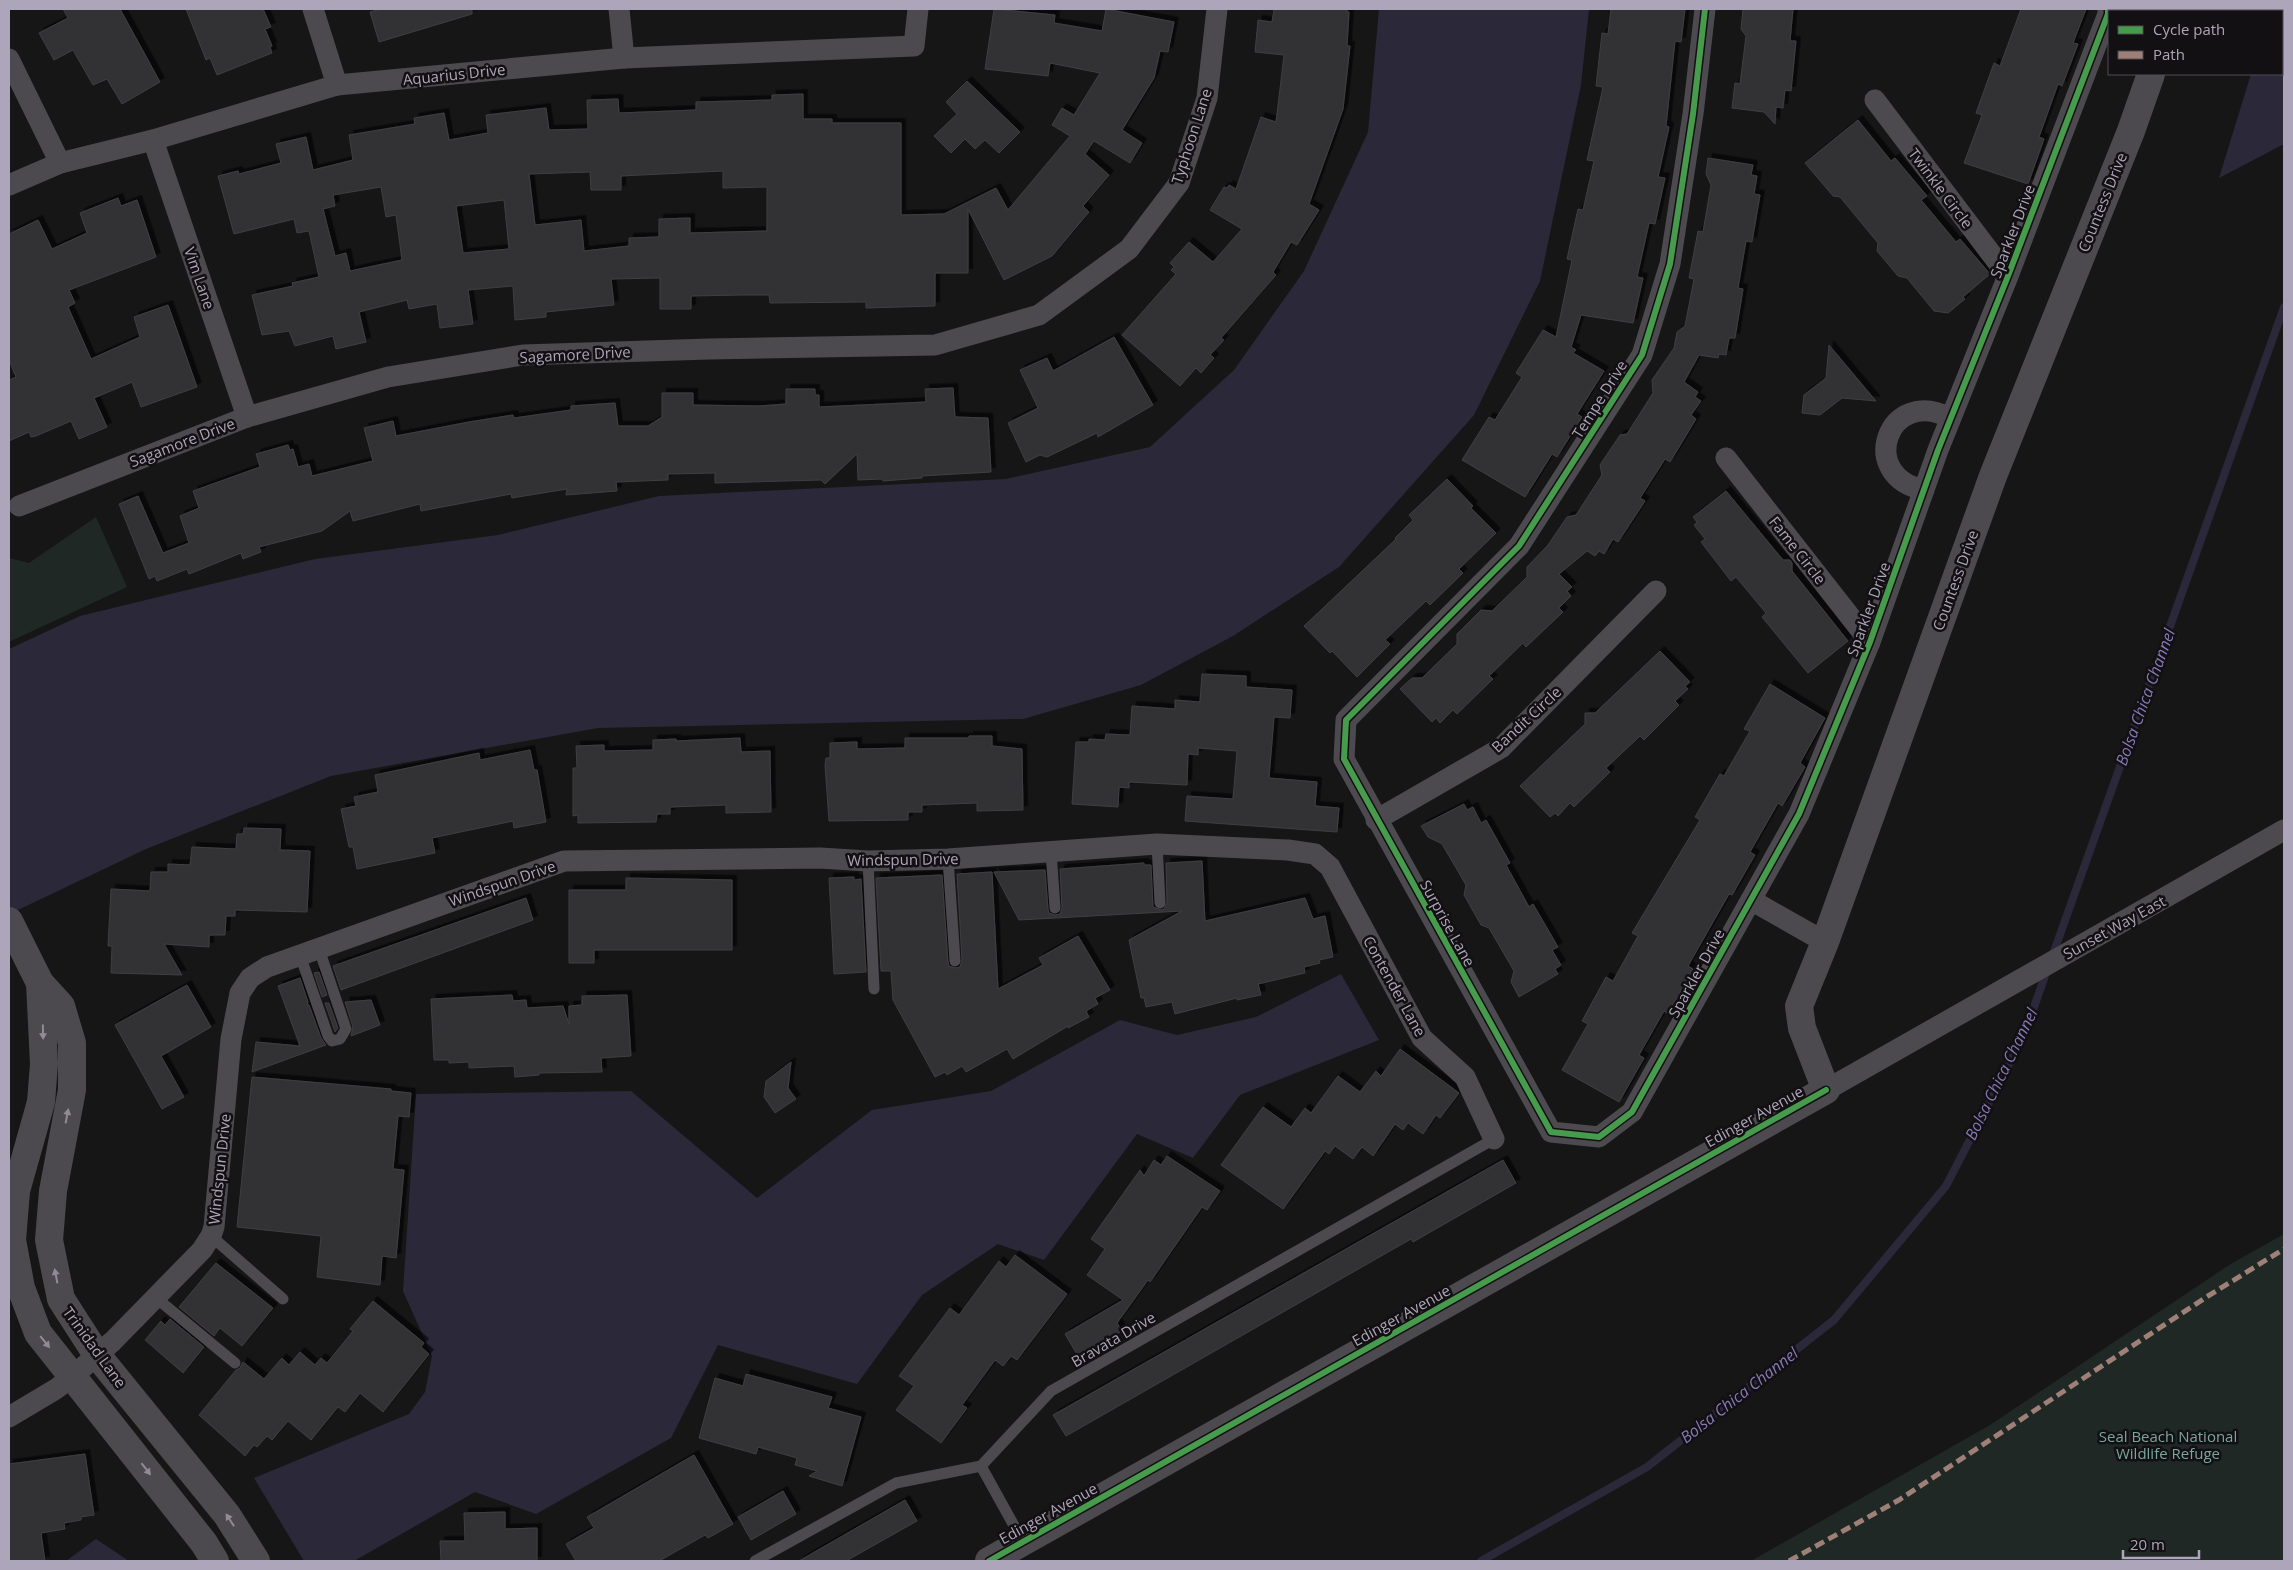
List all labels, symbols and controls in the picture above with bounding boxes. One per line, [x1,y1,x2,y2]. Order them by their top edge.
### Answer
legend [2108,10,2283,75]
text: Cycle path [2153,19,2225,39]
text: Path [2153,44,2185,64]
street label: Aquarius Drive [402,59,506,89]
street label: Typhoon Lane [1166,86,1216,186]
street label: Twinkle Circle [1904,144,1978,232]
street label: Countess Drive [2073,149,2131,255]
street label: Sparkler Drive [1985,181,2039,281]
street label: Vim Lane [180,244,220,312]
street label: Sagamore Drive [519,341,631,367]
street label: Tempe Drive [1567,356,1631,442]
street label: Sagamore Drive [127,413,237,471]
street label: Fame Circle [1765,512,1831,588]
street label: Countess Drive [1928,527,1982,633]
street label: Sparkler Drive [1842,559,1894,659]
water label: Bolsa Chica Channel [2110,625,2180,768]
street label: Bandit Circle [1487,682,1565,756]
street label: Windspun Drive [847,848,959,870]
street label: Windspun Drive [446,855,558,911]
street label: Surprise Lane [1416,876,1480,970]
street label: Sunset Way East [2059,891,2169,963]
street label: Sparkler Drive [1663,925,1729,1021]
street label: Contender Lane [1359,932,1431,1040]
water label: Bolsa Chica Channel [1960,1004,2043,1144]
one-way arrow [40,1024,48,1040]
street label: Edinger Avenue [1701,1081,1807,1151]
one-way arrow [63,1108,71,1123]
street label: Windspun Drive [203,1113,235,1225]
one-way arrow [52,1268,60,1283]
street label: Edinger Avenue [1348,1280,1454,1350]
street label: Trinidad Lane [59,1302,131,1392]
street label: Bravata Drive [1067,1307,1159,1371]
one-way arrow [40,1335,51,1348]
water label: Bolsa Chica Channel [1675,1341,1803,1448]
park label: Seal Beach National Wildlife Refuge [2099,1426,2237,1463]
one-way arrow [141,1462,152,1475]
street label: Edinger Avenue [995,1478,1101,1548]
one-way arrow [225,1513,235,1527]
scale bar [2123,1528,2199,1560]
text: 20 m [2130,1534,2165,1554]

